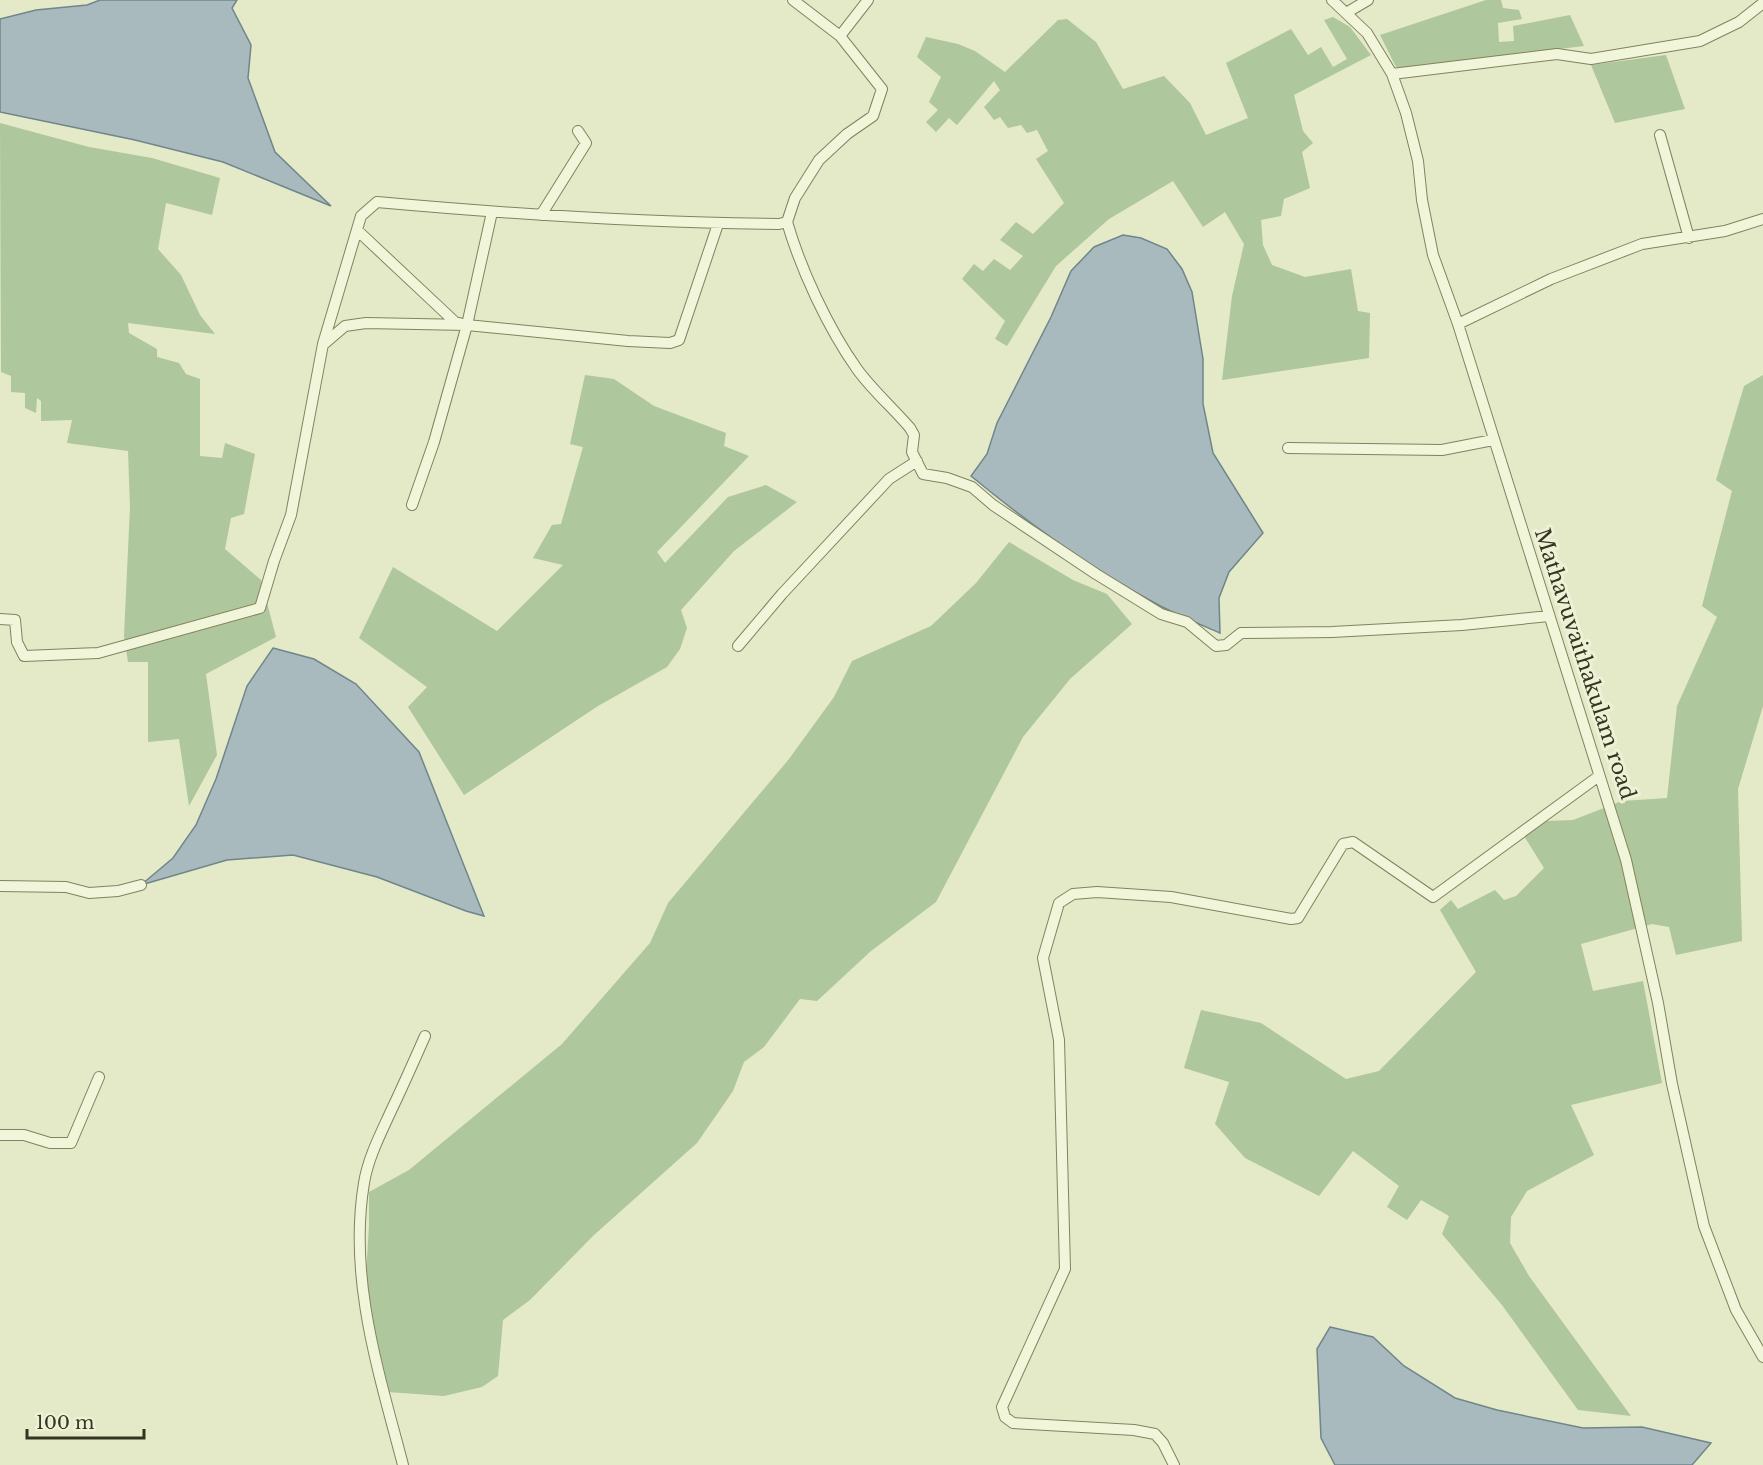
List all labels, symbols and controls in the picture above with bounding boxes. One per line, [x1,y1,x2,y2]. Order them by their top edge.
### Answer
street label: Mathavuvaithakulam road [1529,525,1641,803]
scale bar [27,1402,144,1440]
text: 100 m [36,1412,94,1434]

